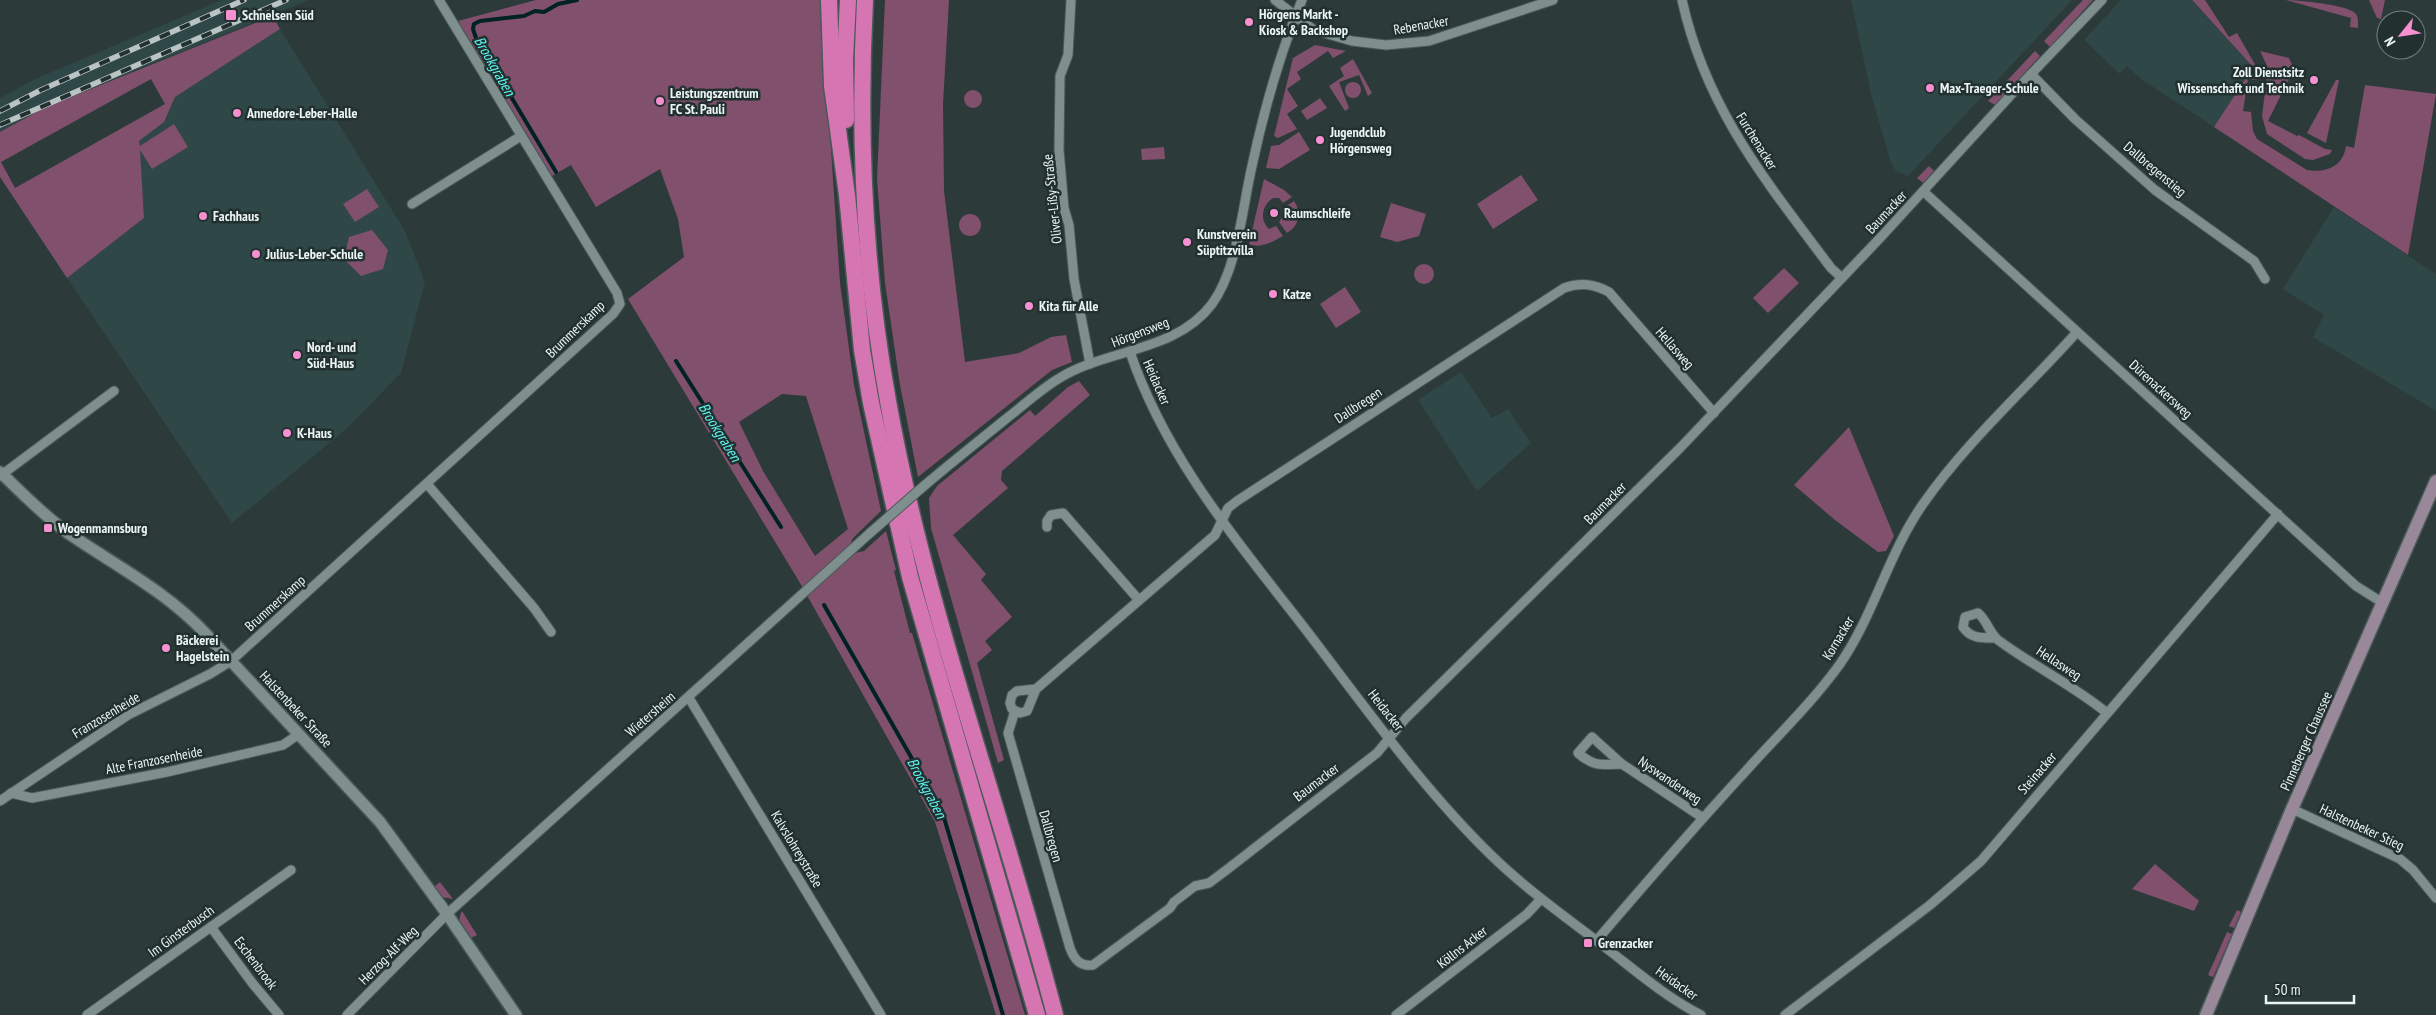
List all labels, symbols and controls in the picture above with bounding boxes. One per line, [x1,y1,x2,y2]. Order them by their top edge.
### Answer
place label: Hörgens Markt - Kiosk & Backshop [1259,5,1348,39]
place label: Schnelsen Süd [242,6,314,24]
marker: Schnelsen Süd [224,8,238,22]
north arrow [2376,10,2426,60]
street label: Rebenacker [1392,11,1450,39]
marker: Hörgens Markt - Kiosk & Backshop [1243,16,1255,28]
water label: Brookgraben [470,33,520,100]
text: N [2380,34,2399,49]
place label: Zoll Dienstsitz Wissenschaft und Technik [2176,63,2304,97]
marker: Zoll Dienstsitz Wissenschaft und Technik [2308,74,2320,86]
place label: Max-Traeger-Schule [1940,79,2039,97]
marker: Max-Traeger-Schule [1924,82,1936,94]
place label: Leistungszentrum FC St. Pauli [670,84,759,118]
marker: Leistungszentrum FC St. Pauli [654,95,666,107]
place label: Annedore-Leber-Halle [246,104,357,122]
marker: Annedore-Leber-Halle [231,107,243,119]
street label: Furchenacker [1732,109,1782,173]
place label: Jugendclub Hörgensweg [1329,123,1392,157]
marker: Jugendclub Hörgensweg [1314,134,1326,146]
street label: Dallbregenstieg [2120,138,2190,200]
street label: Oliver-Lißy-Straße [1038,153,1066,245]
street label: Baumacker [1861,186,1911,237]
place label: Raumschleife [1284,204,1351,222]
place label: Fachhaus [213,207,259,225]
marker: Raumschleife [1268,207,1280,219]
marker: Fachhaus [197,210,209,222]
place label: Kunstverein Süptitzvilla [1197,225,1256,259]
marker: Kunstverein Süptitzvilla [1181,236,1193,248]
place label: Julius-Leber-Schule [265,245,363,263]
marker: Julius-Leber-Schule [250,248,262,260]
place label: Katze [1283,285,1311,303]
marker: Katze [1267,288,1279,300]
street label: Brummerskamp [542,296,608,362]
place label: Kita für Alle [1039,297,1098,315]
marker: Kita für Alle [1023,300,1035,312]
street label: Hörgensweg [1109,313,1171,351]
street label: Hellasweg [1652,323,1698,373]
place label: Nord- und Süd-Haus [307,338,356,372]
marker: Nord- und Süd-Haus [291,349,303,361]
street label: Heidacker [1139,356,1175,408]
street label: Dürenackersweg [2126,356,2196,422]
street label: Dallbregen [1331,383,1385,427]
water label: Brookgraben [695,399,746,466]
place label: K-Haus [297,424,332,442]
marker: K-Haus [281,427,293,439]
street label: Baumacker [1580,478,1630,528]
place label: Wogenmannsburg [57,519,147,537]
marker: Wogenmannsburg [42,522,54,534]
street label: Brummerskamp [241,571,309,635]
street label: Kornacker [1818,613,1858,663]
place label: Bäckerei Hagelstein [176,631,229,665]
marker: Bäckerei Hagelstein [160,642,172,654]
street label: Hellasweg [2033,642,2085,684]
street label: Halstenbeker Straße [256,667,336,751]
street label: Heidacker [1364,686,1408,735]
street label: Wietersheim [621,687,679,741]
street label: Franzosenheide [69,688,143,742]
street label: Pinneberger Chaussee [2276,688,2336,793]
street label: Alte Franzosenheide [104,742,204,778]
street label: Steinacker [2014,748,2060,798]
street label: Nyswanderweg [1635,752,1705,808]
water label: Brookgraben [903,755,951,823]
street label: Baumacker [1289,759,1343,805]
street label: Halstenbeker Stieg [2317,800,2407,854]
street label: Kalvslohreystraße [767,807,827,891]
street label: Dallbregen [1035,808,1067,864]
street label: Im Ginsterbusch [144,901,218,961]
street label: Herzog-Alf-Weg [355,922,421,988]
street label: Köllns Acker [1433,922,1491,972]
street label: Eschenbrook [230,933,282,993]
place label: Grenzacker [1598,934,1654,952]
marker: Grenzacker [1582,937,1594,949]
street label: Heidacker [1652,962,1702,1004]
scale bar [2266,972,2354,1004]
text: 50 m [2274,980,2300,999]

